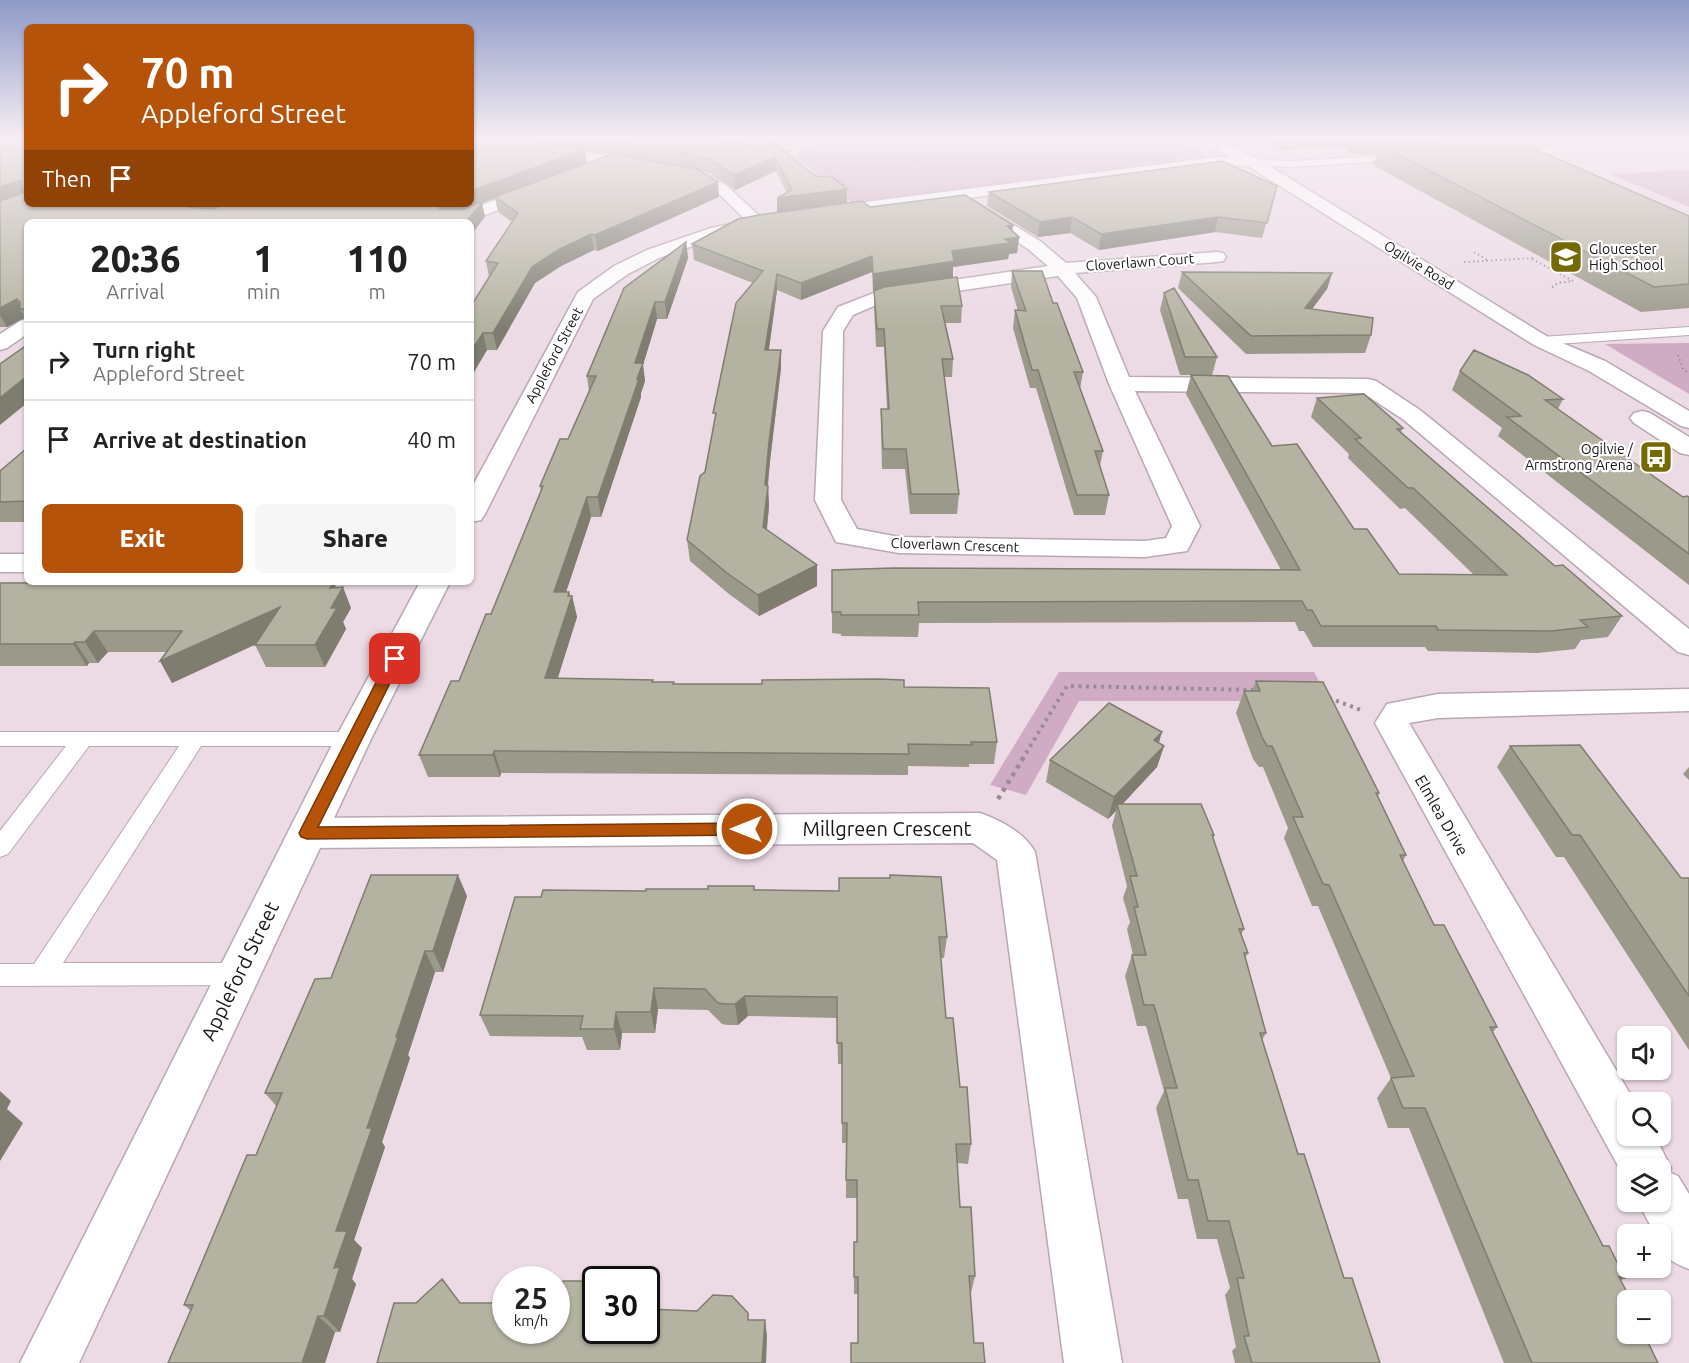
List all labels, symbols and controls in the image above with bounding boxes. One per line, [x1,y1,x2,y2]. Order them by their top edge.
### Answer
icon: right [42,48,120,126]
text: 70 m [141,49,235,96]
text: Appleford Street [141,98,346,128]
icon: arrive [104,162,137,195]
text: Then [42,166,92,191]
street label: Ogilvie Road [1381,237,1457,293]
text: 20:36 [90,238,180,279]
text: 1 [253,238,274,279]
text: 110 [347,238,408,279]
school or university icon: Gloucester High School [1548,239,1584,275]
place label: Gloucester High School [1589,241,1664,273]
street label: Cloverlawn Court [1085,250,1195,274]
text: Arrival [106,280,165,303]
text: min [247,280,280,303]
text: m [369,280,386,303]
street label: Appleford Street [522,304,586,406]
text: Turn right [93,337,195,362]
icon: right [42,345,75,378]
text: 70 m [407,349,456,374]
text: Appleford Street [93,362,245,385]
icon: arrive [42,423,75,456]
text: Arrive at destination [93,427,307,452]
text: 40 m [407,427,456,452]
bus stop icon: Ogilvie / Armstrong Arena [1638,439,1674,475]
place label: Ogilvie / Armstrong Arena [1525,441,1634,473]
button: Exit [42,504,243,573]
button: Share [255,504,456,573]
street label: Cloverlawn Crescent [890,535,1020,555]
pin [369,633,420,684]
icon: arrive [378,642,411,675]
street label: Elmlea Drive [1412,772,1472,858]
position arrow [715,797,779,861]
street label: Millgreen Crescent [803,817,972,840]
street label: Appleford Street [196,897,283,1044]
map controls [1617,1026,1671,1344]
button: sound [1617,1026,1671,1080]
button: search [1617,1092,1671,1146]
button: layers [1617,1158,1671,1212]
button: + [1617,1224,1671,1278]
speed limit sign: 30 [582,1266,660,1344]
text: 25 [514,1281,548,1315]
button: − [1617,1290,1671,1344]
text: km/h [514,1312,548,1329]

